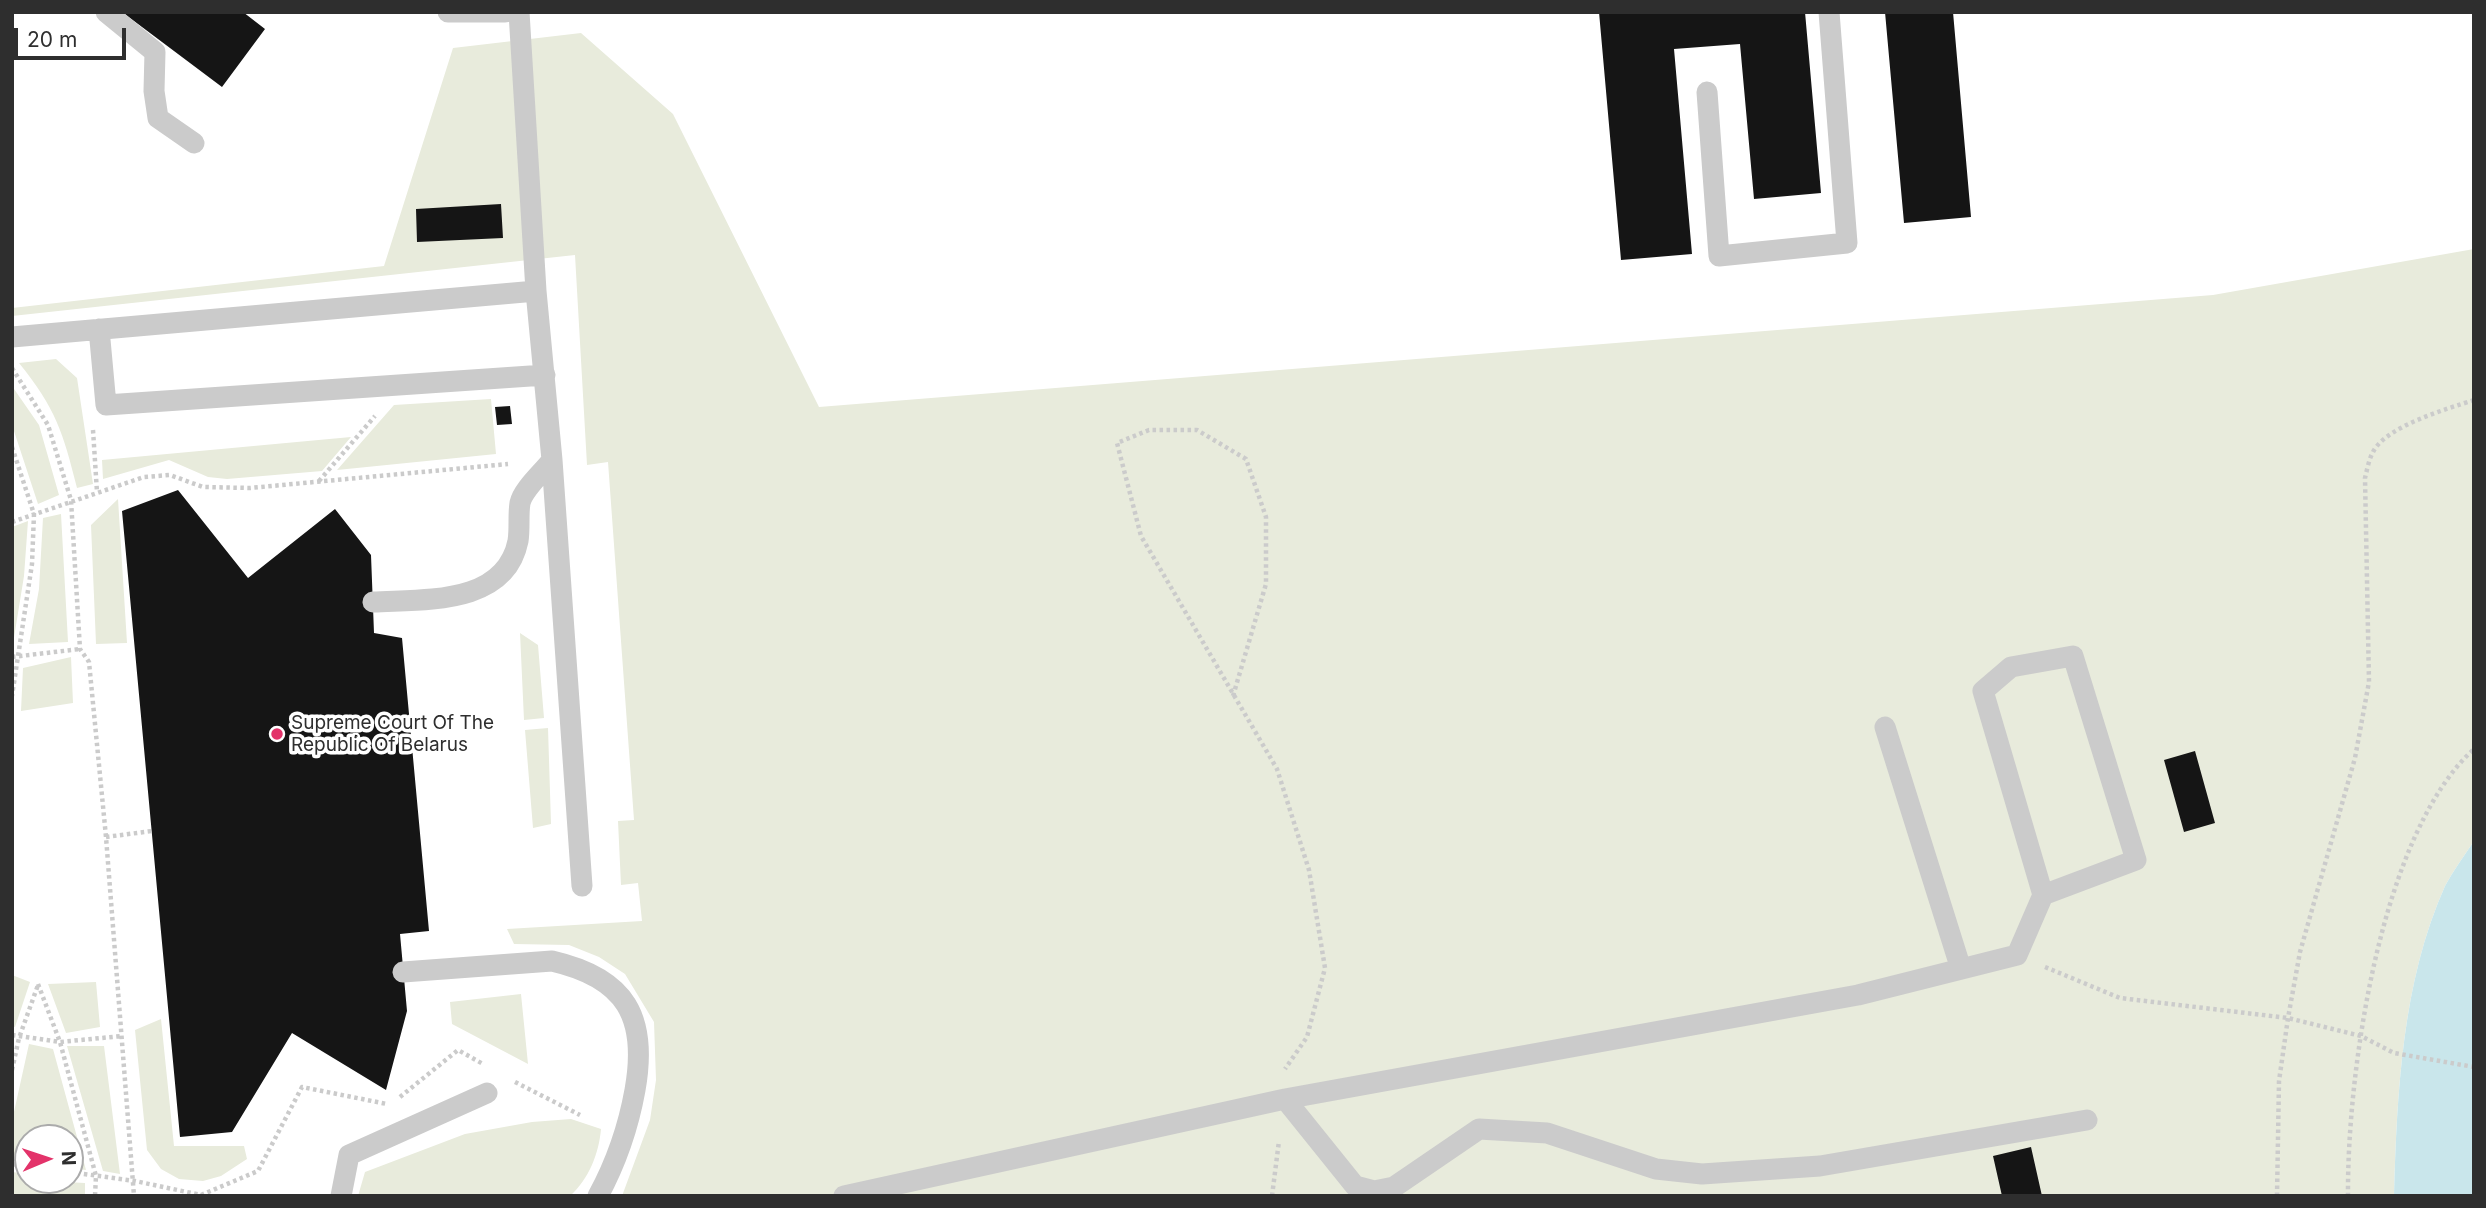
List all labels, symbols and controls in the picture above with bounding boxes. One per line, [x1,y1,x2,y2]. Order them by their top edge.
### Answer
scale bar [18,14,130,58]
text: 20 m [27,27,77,52]
place label: Supreme Court Of The Republic Of Belarus [291,712,494,756]
marker: Supreme Court Of The Republic Of Belarus [269,726,285,742]
north arrow [14,1124,84,1194]
text: N [57,1151,80,1166]

